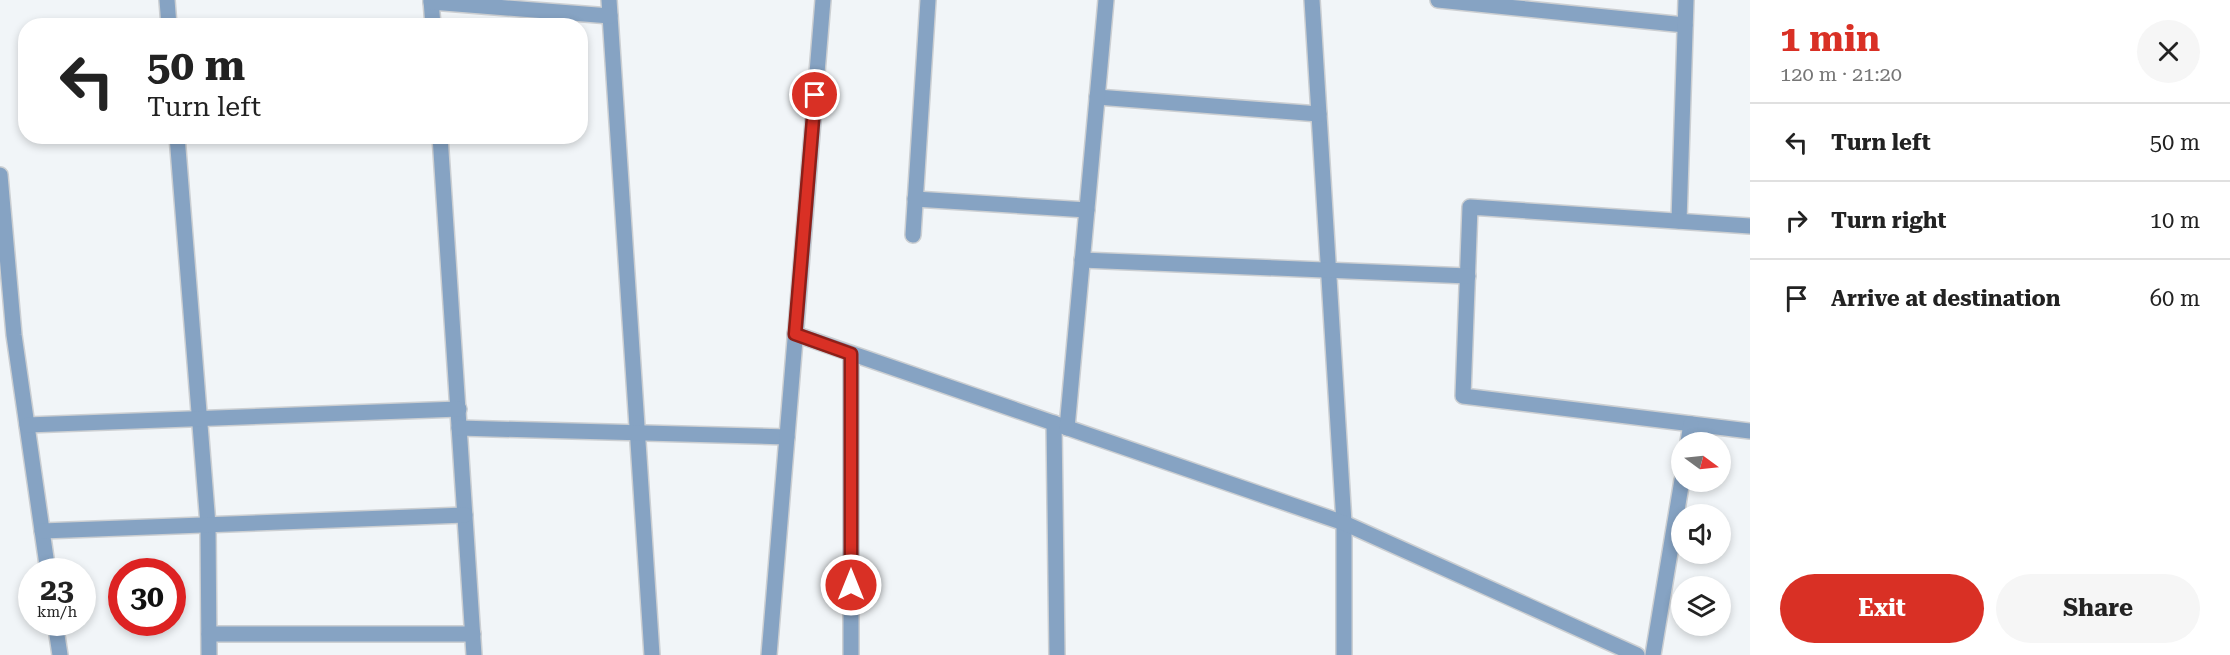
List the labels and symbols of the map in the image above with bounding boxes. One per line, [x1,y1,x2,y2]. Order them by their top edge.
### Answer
pin [789,69,840,120]
north arrow [1671,432,1731,492]
position arrow [819,553,883,617]
speed limit sign: 30 [108,558,186,636]

